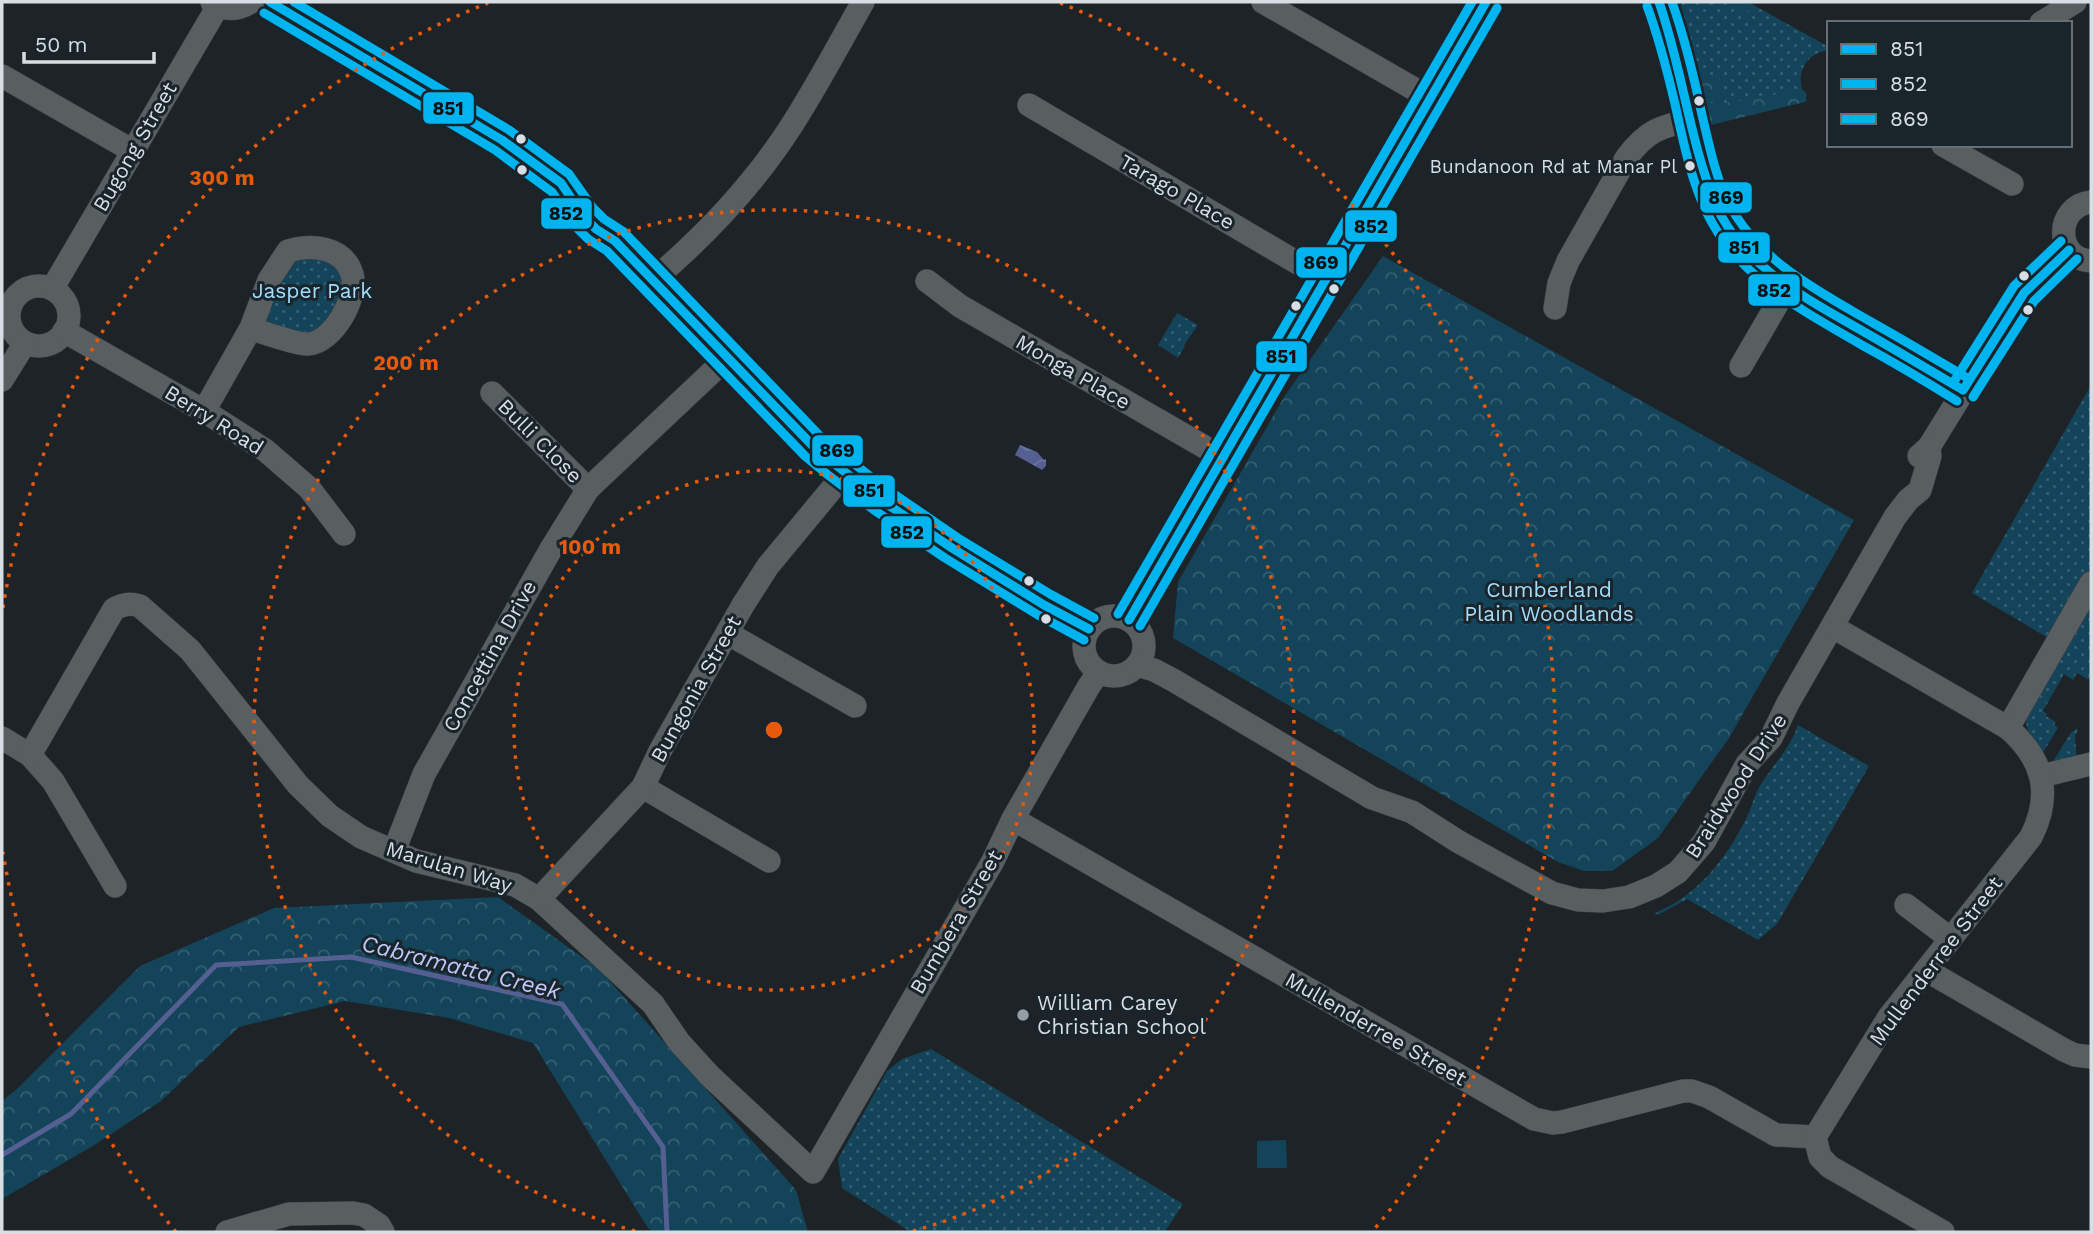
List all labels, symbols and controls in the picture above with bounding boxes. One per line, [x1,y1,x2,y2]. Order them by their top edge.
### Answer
scale bar [24,21,154,65]
legend [1827,21,2072,147]
text: 50 m [35,32,87,57]
text: 851 [1890,36,1923,61]
text: 852 [1890,71,1927,96]
street label: Bugong Street [87,78,182,216]
line badge: 851 [422,91,475,125]
unlabelled marker [1692,94,1706,108]
text: 851 [432,97,464,120]
text: 869 [1890,106,1929,131]
unlabelled marker [514,132,528,146]
street label: Tarago Place [1115,149,1239,235]
place label: Bundanoon Rd at Manar Pl [1430,155,1677,178]
marker: Bundanoon Rd at Manar Pl [1683,159,1697,173]
unlabelled marker [515,163,529,177]
text: 300 m [189,165,255,190]
line badge: 869 [1699,181,1753,214]
text: 869 [1708,186,1744,209]
line badge: 852 [540,197,593,230]
text: 852 [549,202,583,225]
line badge: 852 [1344,209,1398,243]
text: 852 [1354,215,1388,238]
line badge: 851 [1717,231,1771,264]
text: 851 [1728,236,1760,259]
line badge: 869 [1295,246,1348,279]
text: 869 [1303,251,1339,274]
unlabelled marker [2017,269,2031,283]
line badge: 852 [1747,273,1801,307]
park label: Jasper Park [252,278,372,303]
text: 852 [1757,279,1791,302]
unlabelled marker [1327,282,1341,296]
unlabelled marker [1289,299,1303,313]
unlabelled marker [2021,303,2035,317]
street label: Monga Place [1012,329,1135,414]
line badge: 851 [1255,340,1308,373]
text: 851 [1265,345,1297,368]
text: 200 m [373,350,439,375]
street label: Berry Road [160,379,268,460]
street label: Bulli Close [493,393,588,488]
line badge: 869 [811,434,864,467]
text: 869 [819,439,855,462]
line badge: 851 [842,474,896,508]
text: 851 [853,479,885,502]
line badge: 852 [880,515,933,549]
text: 852 [890,521,924,544]
text: 100 m [559,534,621,559]
unlabelled marker [1022,574,1036,588]
street label: Concettina Drive [438,576,542,736]
park label: Cumberland Plain Woodlands [1464,577,1634,626]
street label: Bungonia Street [645,611,746,766]
unlabelled marker [1039,612,1053,626]
street label: Braidwood Drive [1679,709,1792,863]
centre of rings [762,718,786,742]
street label: Marulan Way [383,835,515,898]
street label: Bumbera Street [904,845,1007,998]
street label: Mullenderree Street [1864,871,2008,1050]
water label: Cabramatta Creek [359,930,564,1006]
street label: Mullenderree Street [1281,966,1472,1091]
place label: William Carey Christian School [1037,990,1206,1039]
marker: William Carey Christian School [1015,1007,1031,1023]

